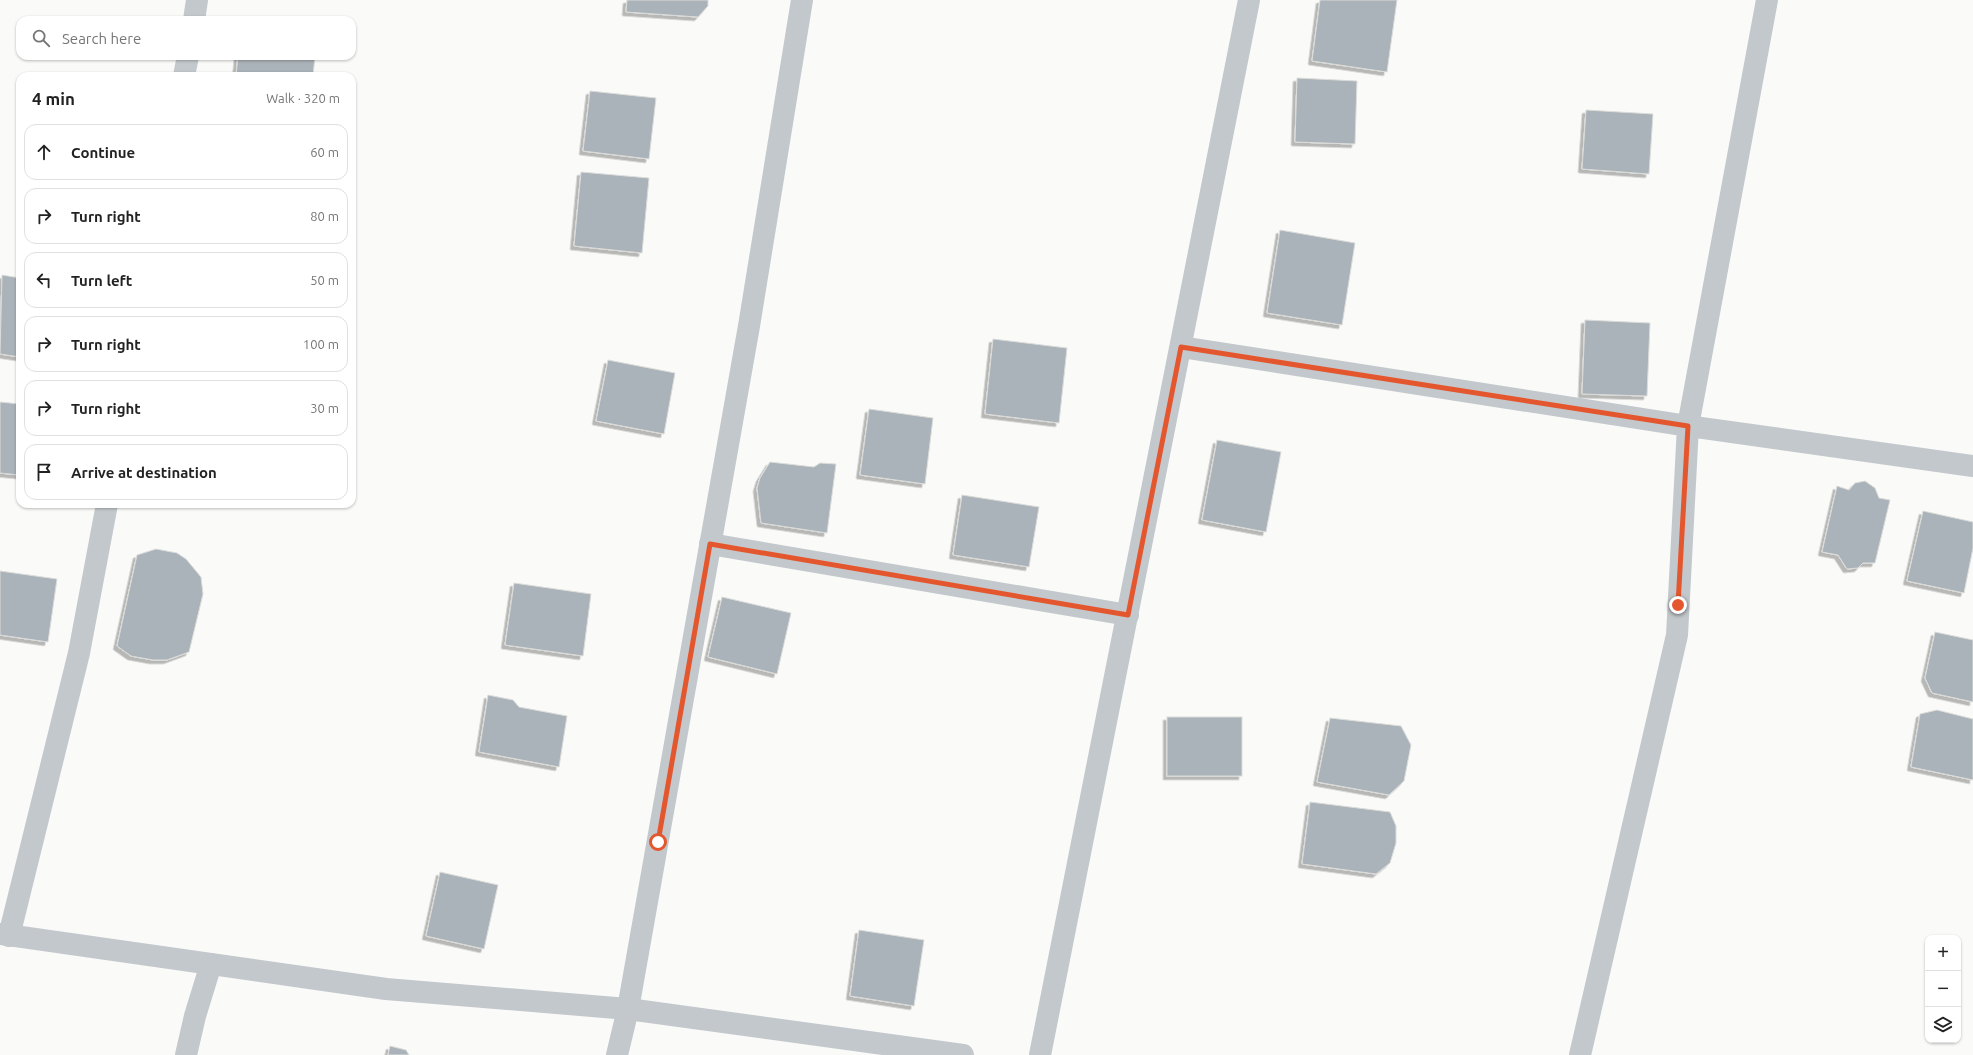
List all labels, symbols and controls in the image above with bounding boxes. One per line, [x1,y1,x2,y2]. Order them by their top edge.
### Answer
search box [16,16,356,60]
icon: search [30,27,52,49]
text: Search here [62,30,141,47]
text: 4 min [32,89,75,108]
text: Walk · 320 m [266,91,340,105]
icon: ahead [33,141,55,163]
text: Continue [71,144,135,161]
text: 60 m [310,145,339,159]
icon: right [33,205,55,227]
text: Turn right [71,208,141,225]
text: 80 m [310,209,339,223]
icon: left [33,269,55,291]
text: Turn left [71,272,132,289]
text: 50 m [310,273,339,287]
icon: right [33,333,55,355]
text: Turn right [71,336,141,353]
text: 100 m [303,337,339,351]
icon: right [33,397,55,419]
text: Turn right [71,400,141,417]
text: 30 m [310,401,339,415]
icon: arrive [33,461,55,483]
text: Arrive at destination [71,464,217,481]
route end [1669,596,1687,614]
route start [649,833,667,851]
map controls [1925,935,1961,1043]
button: + [1925,935,1961,971]
button: − [1925,971,1961,1007]
button: layers [1925,1007,1961,1043]

